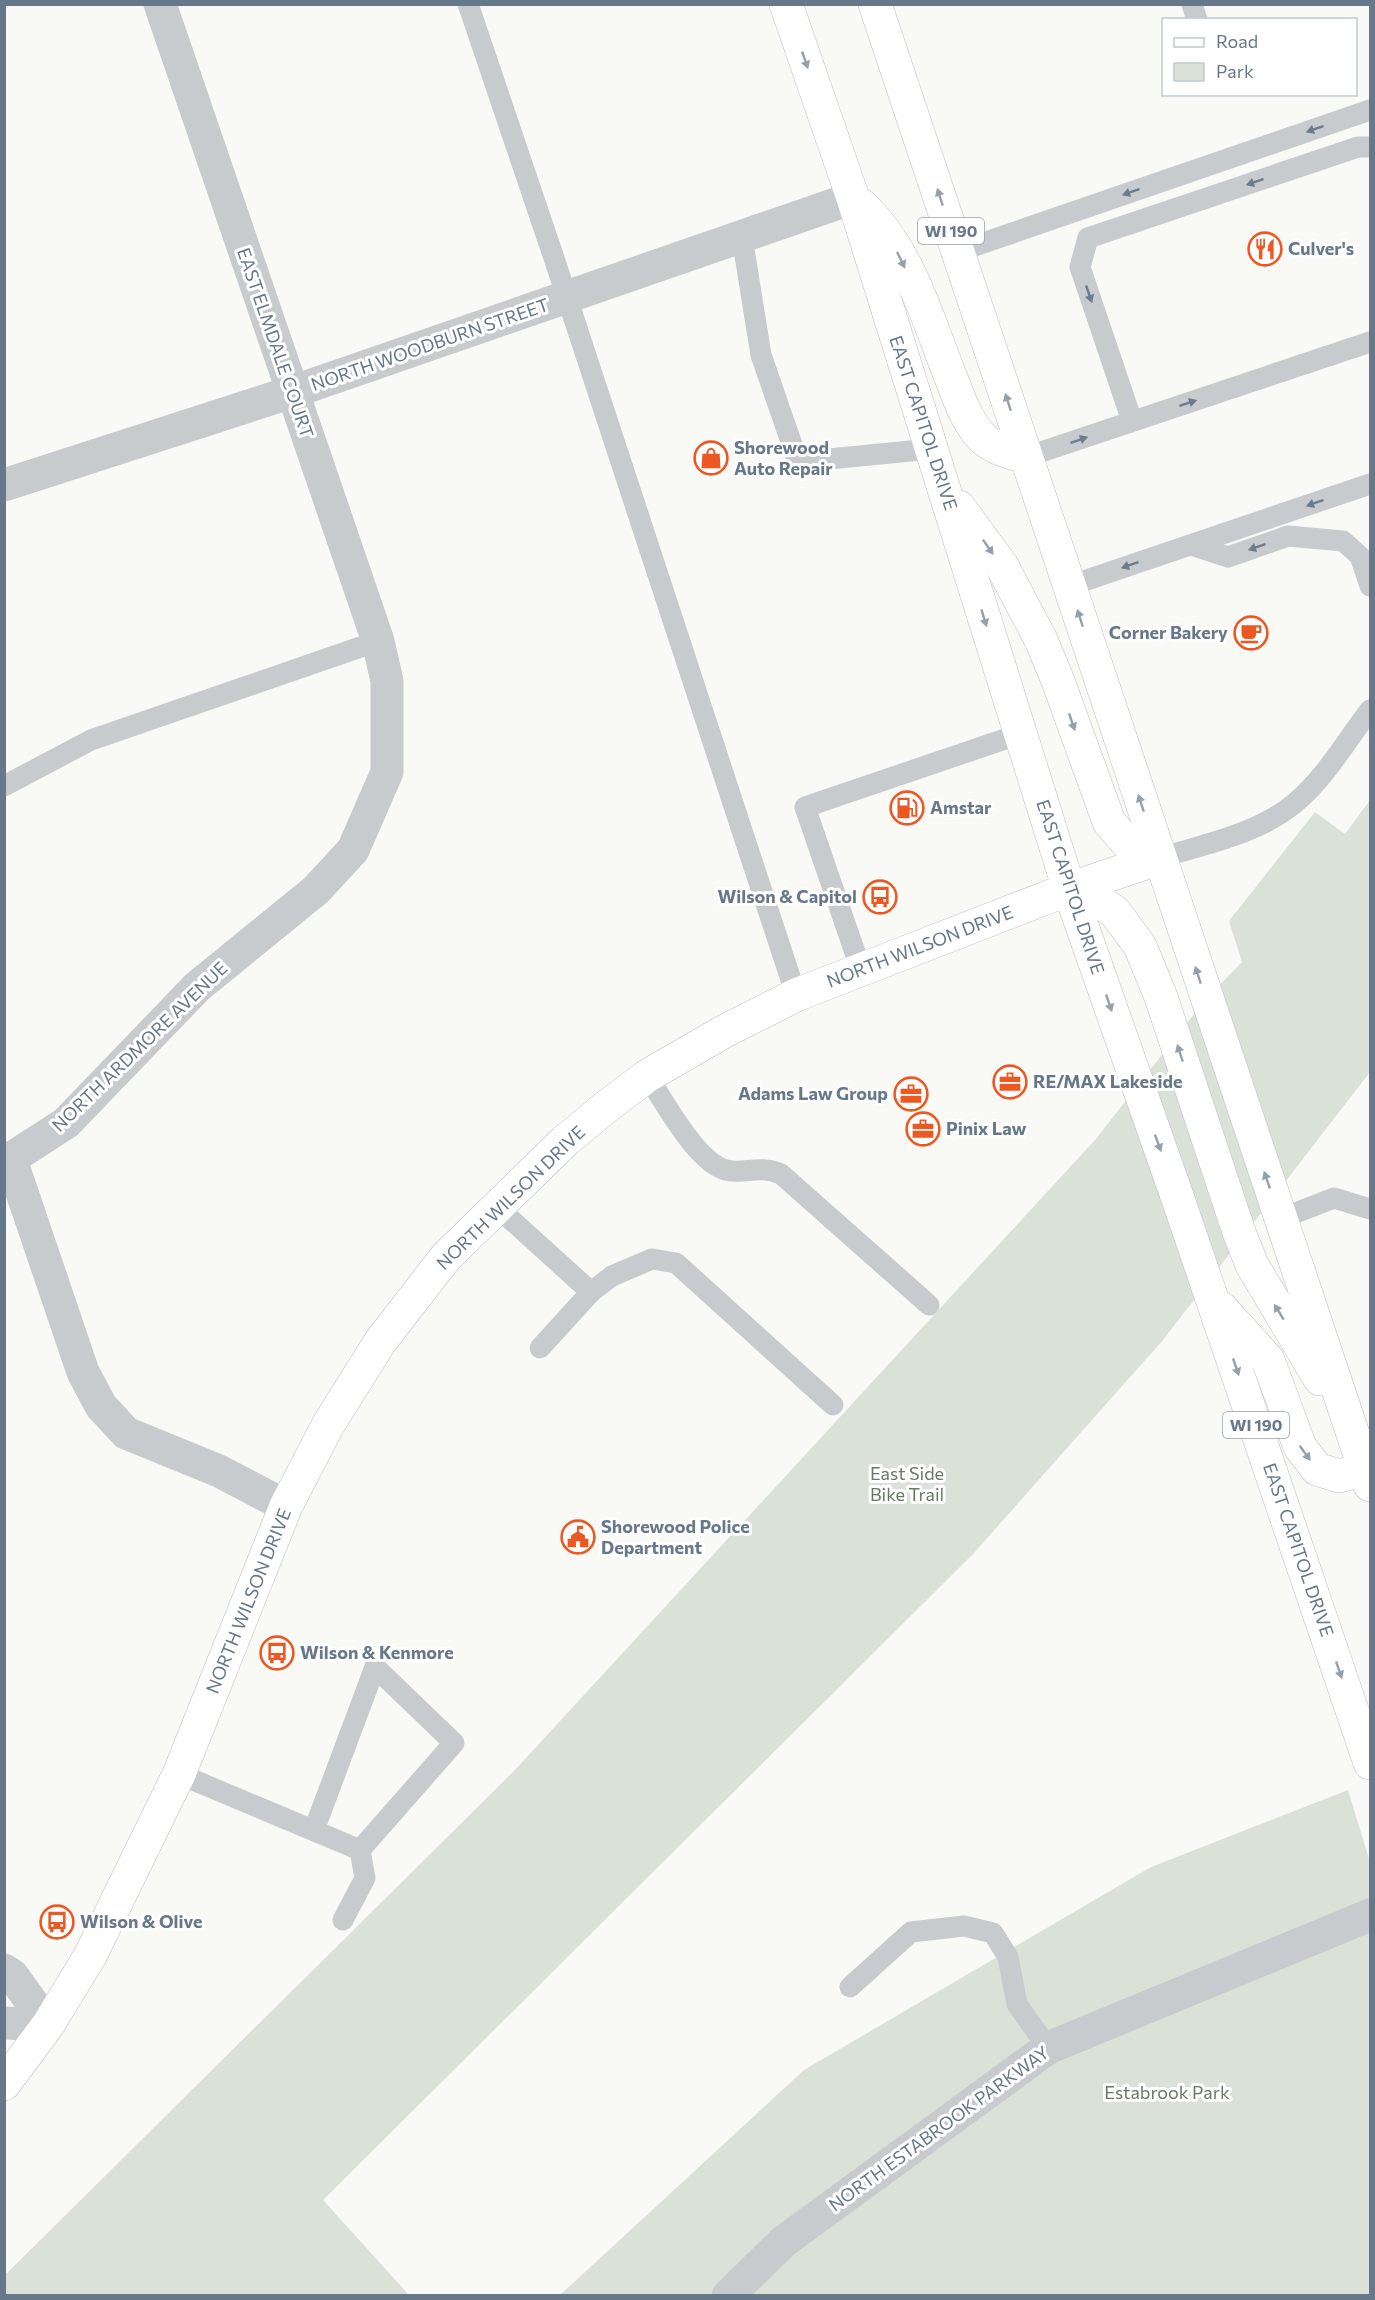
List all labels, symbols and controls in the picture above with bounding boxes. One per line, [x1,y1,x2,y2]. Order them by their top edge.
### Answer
legend [1162,18,1357,96]
text: Road [1216,30,1258,52]
one-way arrow [801,51,811,69]
text: Park [1216,60,1254,82]
one-way arrow [1306,124,1324,134]
one-way arrow [1246,177,1264,187]
one-way arrow [1121,187,1139,197]
one-way arrow [934,188,944,206]
road number: WI 190 [918,218,984,244]
restaurant icon: Culver's [1247,231,1283,267]
place label: Culver's [1288,237,1354,259]
street label: EAST ELMDALE COURT [233,245,319,441]
one-way arrow [897,251,906,268]
one-way arrow [1085,285,1094,303]
street label: NORTH WOODBURN STREET [308,293,551,395]
street label: EAST CAPITOL DRIVE [885,333,963,513]
one-way arrow [1002,393,1012,411]
one-way arrow [1179,398,1197,407]
one-way arrow [1070,434,1088,444]
place label: Shorewood Auto Repair [734,436,833,479]
shop icon: Shorewood Auto Repair [693,440,729,476]
one-way arrow [1306,498,1324,508]
one-way arrow [982,539,993,555]
one-way arrow [1248,543,1266,552]
one-way arrow [1121,561,1139,570]
one-way arrow [980,609,989,627]
one-way arrow [1074,609,1084,627]
cafe icon: Corner Bakery [1233,615,1269,651]
place label: Corner Bakery [1109,621,1228,643]
one-way arrow [1068,713,1078,731]
fuel station icon: Amstar [889,790,925,826]
one-way arrow [1136,794,1146,812]
place label: Amstar [930,796,992,818]
street label: EAST CAPITOL DRIVE [1032,797,1110,977]
bus stop icon: Wilson & Capitol [862,879,898,915]
place label: Wilson & Capitol [717,885,857,907]
street label: NORTH WILSON DRIVE [823,900,1016,992]
street label: NORTH ARDMORE AVENUE [47,957,232,1136]
one-way arrow [1193,966,1203,984]
one-way arrow [1104,995,1114,1013]
one-way arrow [1174,1044,1184,1062]
office icon: RE/MAX Lakeside [992,1064,1028,1100]
place label: RE/MAX Lakeside [1033,1070,1182,1092]
office icon: Adams Law Group [893,1076,929,1112]
place label: Adams Law Group [738,1082,888,1104]
office icon: Pinix Law [905,1111,941,1147]
place label: Pinix Law [946,1117,1026,1139]
street label: NORTH WILSON DRIVE [432,1121,589,1274]
one-way arrow [1154,1134,1164,1152]
one-way arrow [1261,1171,1271,1189]
one-way arrow [1274,1304,1285,1320]
one-way arrow [1231,1358,1241,1376]
road number: WI 190 [1223,1412,1289,1438]
one-way arrow [1299,1445,1311,1461]
street label: EAST CAPITOL DRIVE [1259,1460,1339,1639]
park label: East Side Bike Trail [870,1462,944,1505]
street label: NORTH WILSON DRIVE [201,1505,295,1696]
place label: Shorewood Police Department [601,1515,750,1558]
public building icon: Shorewood Police Department [560,1519,596,1555]
bus stop icon: Wilson & Kenmore [259,1635,295,1671]
place label: Wilson & Kenmore [300,1641,454,1663]
one-way arrow [1335,1662,1344,1680]
bus stop icon: Wilson & Olive [39,1904,75,1940]
place label: Wilson & Olive [80,1910,202,1932]
street label: NORTH ESTABROOK PARKWAY [824,2041,1053,2215]
park label: Estabrook Park [1104,2081,1230,2103]

